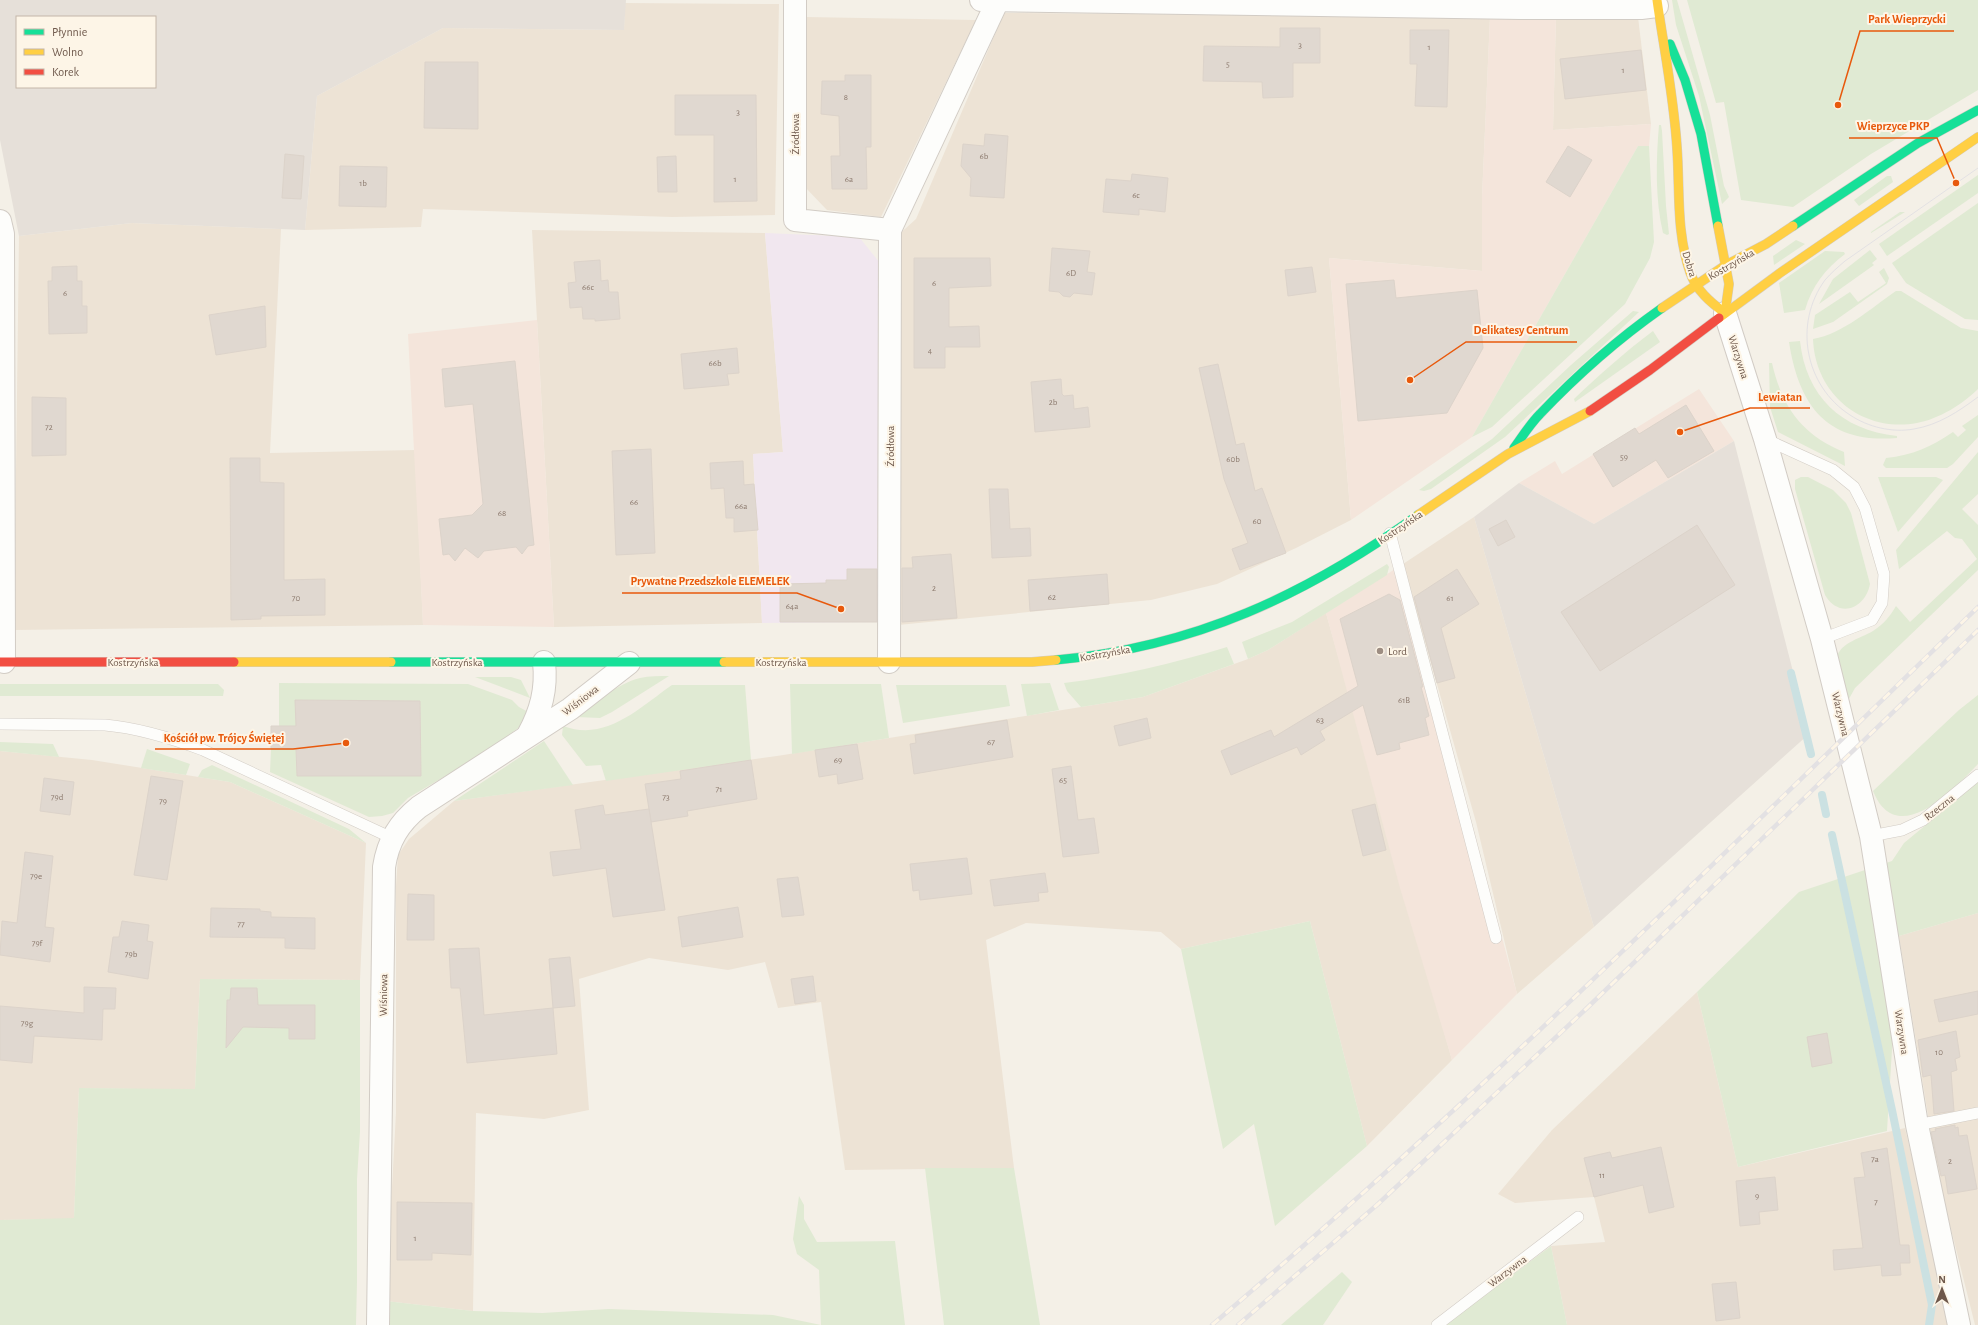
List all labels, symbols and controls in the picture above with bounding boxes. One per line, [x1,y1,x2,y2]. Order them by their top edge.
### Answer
callout: Park Wieprzycki [1860,7,1954,31]
text: Park Wieprzycki [1868,13,1946,26]
legend [16,16,156,88]
text: Płynnie [52,26,87,39]
house number: 3 [1298,41,1302,50]
house number: 1 [1427,43,1431,52]
text: Wolno [52,46,83,58]
house number: 5 [1226,60,1230,69]
text: Korek [52,66,79,78]
house number: 1 [1621,66,1625,75]
house number: 8 [844,93,848,102]
house number: 3 [736,108,740,117]
street label: Źródłowa [789,114,801,154]
callout: Wieprzyce PKP [1849,114,1937,138]
text: Wieprzyce PKP [1857,120,1930,133]
house number: 6b [980,152,989,161]
house number: 1 [733,175,737,184]
house number: 6a [845,175,853,184]
house number: 1b [359,179,367,188]
house number: 6c [1132,191,1140,200]
street label: Kostrzyńska [1706,247,1756,282]
street label: Dobra [1680,250,1699,278]
house number: 6D [1066,269,1076,278]
house number: 6 [932,279,936,288]
house number: 66c [582,283,594,292]
house number: 6 [63,289,67,298]
callout: Delikatesy Centrum [1466,318,1577,342]
text: Delikatesy Centrum [1474,324,1569,337]
street label: Warzywna [1726,334,1751,380]
house number: 4 [928,346,933,355]
house number: 66b [708,359,722,368]
callout: Lewiatan [1750,384,1810,408]
text: Lewiatan [1758,391,1802,403]
house number: 2b [1049,398,1058,407]
house number: 72 [45,423,53,432]
street label: Źródłowa [884,426,896,466]
house number: 59 [1620,453,1628,462]
house number: 60b [1226,455,1240,464]
house number: 66 [630,498,638,507]
house number: 66a [735,502,747,511]
house number: 68 [498,509,506,518]
street label: Kostrzyńska [1376,509,1425,546]
house number: 60 [1253,517,1262,526]
callout: Prywatne Przedszkole ELEMELEK [622,569,797,593]
text: Prywatne Przedszkole ELEMELEK [630,575,791,588]
house number: 2 [932,584,936,593]
house number: 62 [1048,593,1056,602]
house number: 70 [292,594,300,603]
house number: 61 [1446,594,1454,603]
house number: 64a [786,602,798,611]
street label: Kostrzyńska [1079,644,1131,663]
marker: Lord [1375,646,1385,656]
place label: Lord [1388,646,1407,657]
street label: Kostrzyńska [107,657,159,668]
street label: Kostrzyńska [431,657,483,668]
street label: Kostrzyńska [755,657,807,668]
street label: Wiśniowa [560,683,601,718]
street label: Warzywna [1830,691,1851,737]
house number: 61B [1398,696,1410,705]
house number: 63 [1316,716,1324,725]
callout: Kościół pw. Trójcy Świętej [155,725,293,749]
text: Kościół pw. Trójcy Świętej [163,730,285,745]
house number: 67 [987,738,995,747]
house number: 69 [834,756,842,765]
house number: 65 [1059,776,1067,785]
house number: 71 [716,785,722,794]
street label: Rzeczna [1922,792,1957,823]
house number: 79d [51,793,64,802]
house number: 73 [662,793,670,802]
house number: 79 [159,797,167,806]
house number: 79e [30,872,42,881]
house number: 77 [237,920,245,929]
house number: 79f [32,939,44,948]
house number: 79b [125,950,138,959]
street label: Wiśniowa [378,974,389,1016]
street label: Warzywna [1893,1009,1910,1055]
house number: 79g [21,1019,34,1028]
house number: 10 [1935,1048,1943,1057]
house number: 7a [1871,1155,1879,1164]
house number: 2 [1948,1157,1952,1166]
house number: 11 [1599,1171,1605,1180]
house number: 9 [1755,1192,1759,1201]
house number: 7 [1874,1198,1878,1207]
house number: 1 [413,1234,417,1243]
street label: Warzywna [1486,1253,1529,1289]
north arrow [1922,1269,1962,1309]
text: N [1938,1274,1946,1285]

